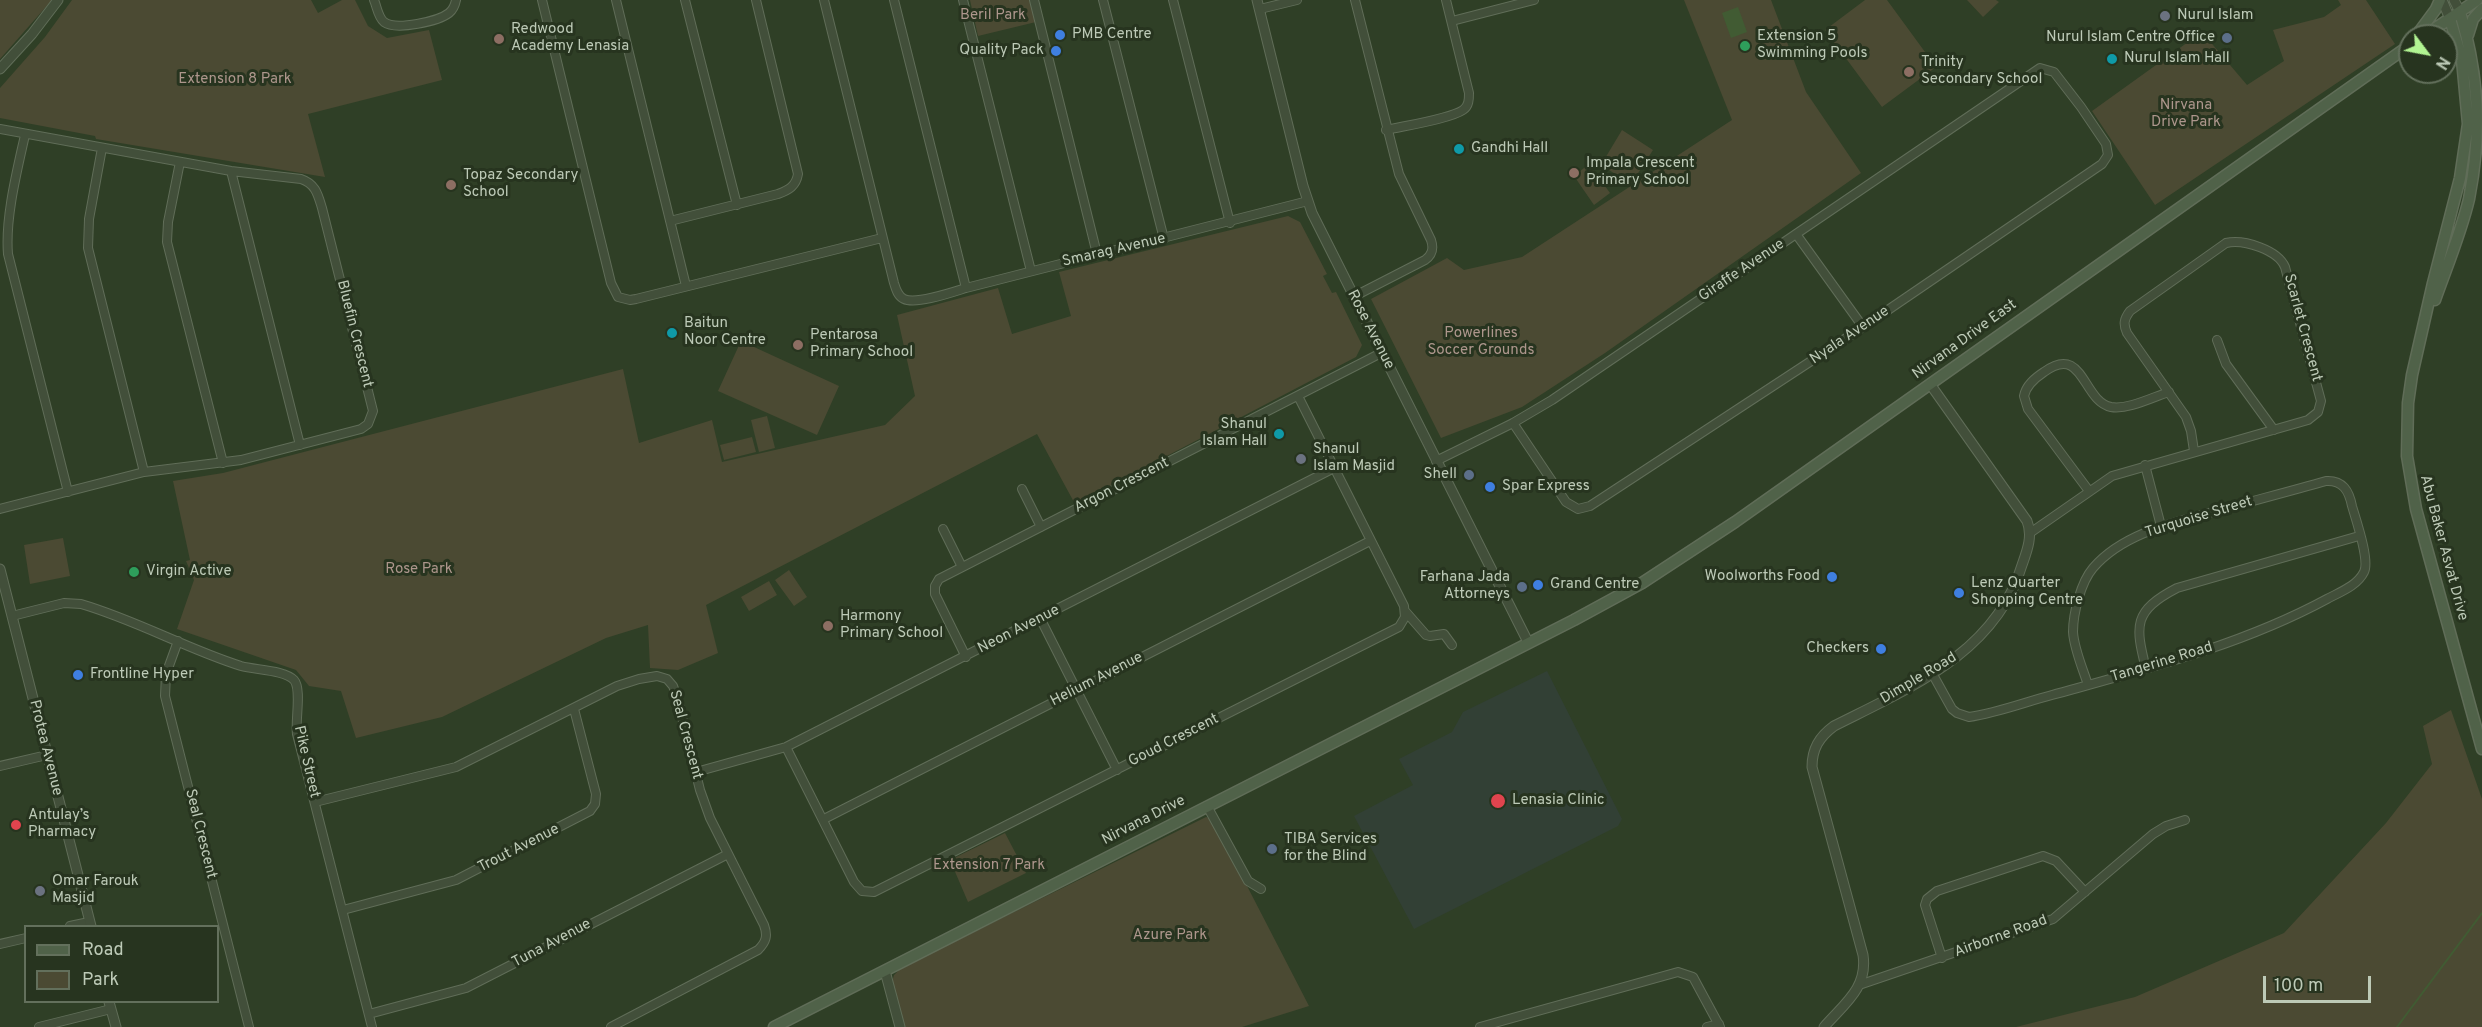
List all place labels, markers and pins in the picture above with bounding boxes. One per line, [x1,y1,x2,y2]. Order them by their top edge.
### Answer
place label: Nurul Islam [2177,7,2253,25]
marker: Nurul Islam [2158,9,2172,23]
place label: Redwood Academy Lenasia [511,21,629,56]
place label: PMB Centre [1072,26,1152,44]
marker: PMB Centre [1053,28,1067,42]
place label: Extension 5 Swimming Pools [1757,28,1867,63]
place label: Nurul Islam Centre Office [2046,29,2215,47]
marker: Nurul Islam Centre Office [2220,31,2234,45]
marker: Redwood Academy Lenasia [492,32,506,46]
marker: Extension 5 Swimming Pools [1738,39,1752,53]
place label: Quality Pack [959,42,1044,60]
marker: Quality Pack [1049,44,1063,58]
place label: Nurul Islam Hall [2124,50,2230,68]
marker: Nurul Islam Hall [2105,52,2119,66]
place label: Trinity Secondary School [1921,54,2042,89]
marker: Trinity Secondary School [1902,65,1916,79]
place label: Gandhi Hall [1471,140,1548,158]
marker: Gandhi Hall [1452,142,1466,156]
place label: Impala Crescent Primary School [1586,155,1695,190]
marker: Impala Crescent Primary School [1567,166,1581,180]
place label: Topaz Secondary School [463,167,578,202]
marker: Topaz Secondary School [444,178,458,192]
place label: Baitun Noor Centre [684,315,766,350]
marker: Baitun Noor Centre [665,326,679,340]
place label: Pentarosa Primary School [810,327,913,362]
marker: Pentarosa Primary School [791,338,805,352]
place label: Shanul Islam Hall [1202,416,1267,451]
marker: Shanul Islam Hall [1272,427,1286,441]
place label: Shanul Islam Masjid [1313,441,1395,476]
marker: Shanul Islam Masjid [1294,452,1308,466]
place label: Shell [1423,466,1457,484]
marker: Shell [1462,468,1476,482]
place label: Spar Express [1502,478,1590,496]
marker: Spar Express [1483,480,1497,494]
place label: Virgin Active [146,563,232,581]
marker: Virgin Active [127,565,141,579]
place label: Woolworths Food [1705,568,1820,586]
place label: Farhana Jada Attorneys [1420,569,1510,604]
marker: Woolworths Food [1825,570,1839,584]
place label: Lenz Quarter Shopping Centre [1971,575,2083,610]
place label: Grand Centre [1550,576,1639,594]
marker: Grand Centre [1531,578,1545,592]
marker: Farhana Jada Attorneys [1515,580,1529,594]
marker: Lenz Quarter Shopping Centre [1952,586,1966,600]
place label: Harmony Primary School [840,608,943,643]
marker: Harmony Primary School [821,619,835,633]
place label: Checkers [1806,640,1869,658]
marker: Checkers [1874,642,1888,656]
place label: Frontline Hyper [90,666,194,684]
marker: Frontline Hyper [71,668,85,682]
marker: Lenasia Clinic [1489,792,1507,810]
place label: Lenasia Clinic [1512,792,1604,810]
place label: Antulay’s Pharmacy [28,807,96,842]
marker: Antulay’s Pharmacy [9,818,23,832]
place label: TIBA Services for the Blind [1284,831,1377,866]
marker: TIBA Services for the Blind [1265,842,1279,856]
place label: Omar Farouk Masjid [52,873,139,908]
marker: Omar Farouk Masjid [33,884,47,898]

